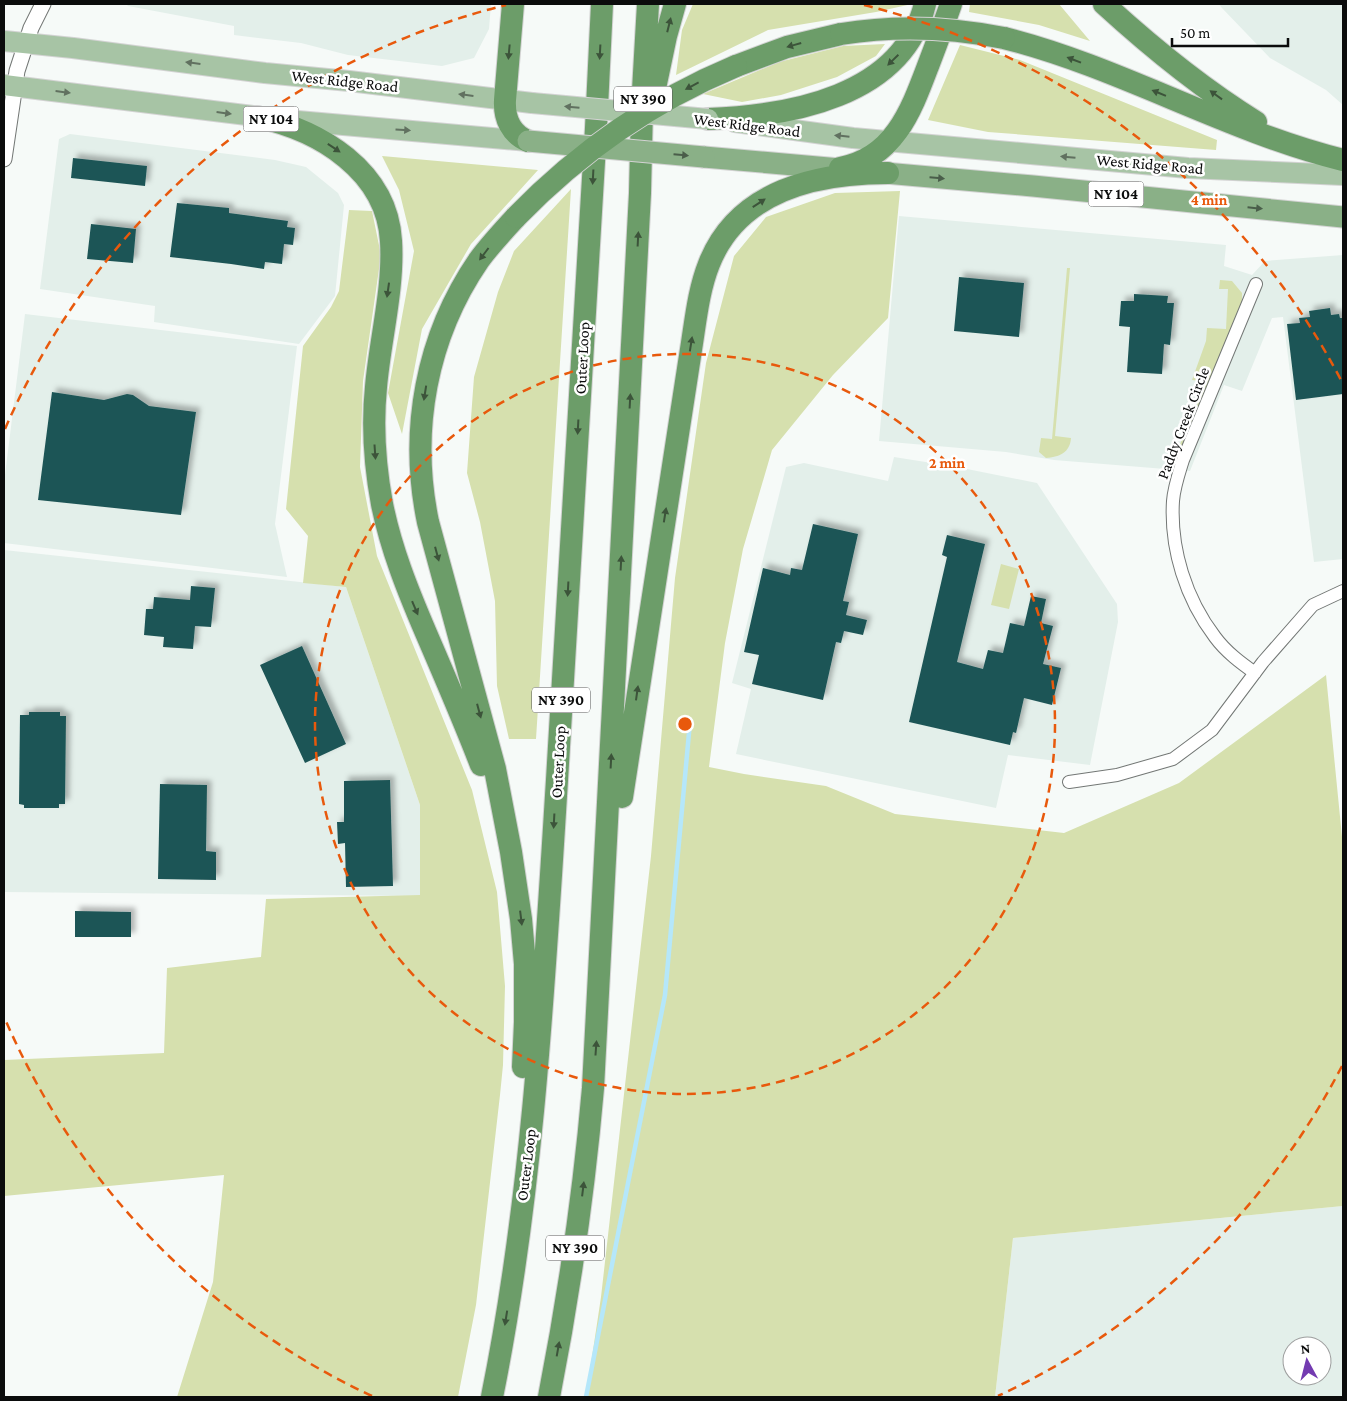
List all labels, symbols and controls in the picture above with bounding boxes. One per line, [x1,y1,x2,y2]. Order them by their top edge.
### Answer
scale bar [1172,15,1288,47]
one-way arrow [665,17,673,32]
text: 50 m [1180,25,1210,41]
one-way arrow [786,41,801,49]
one-way arrow [505,45,513,61]
one-way arrow [595,45,603,61]
one-way arrow [887,54,899,66]
one-way arrow [1067,56,1082,63]
one-way arrow [184,59,200,67]
street label: West Ridge Road [291,67,400,96]
one-way arrow [684,82,699,90]
road number: NY 390 [614,86,672,112]
one-way arrow [55,88,71,96]
one-way arrow [1152,89,1166,97]
one-way arrow [1210,90,1223,100]
one-way arrow [458,91,474,99]
one-way arrow [564,102,580,110]
road number: NY 104 [244,106,298,132]
one-way arrow [216,109,232,117]
street label: West Ridge Road [693,110,802,141]
one-way arrow [395,127,411,135]
one-way arrow [833,132,849,140]
one-way arrow [327,143,341,153]
one-way arrow [674,151,690,159]
street label: West Ridge Road [1096,151,1205,178]
one-way arrow [1059,153,1075,161]
one-way arrow [589,169,597,185]
one-way arrow [929,174,945,182]
road number: NY 104 [1088,182,1144,206]
text: 4 min [1191,192,1228,208]
one-way arrow [752,198,766,208]
one-way arrow [1247,204,1263,212]
one-way arrow [634,230,642,246]
one-way arrow [479,247,489,261]
one-way arrow [384,283,392,299]
street label: Outer Loop [572,321,593,395]
one-way arrow [688,336,696,352]
street label: Paddy Creek Circle [1154,365,1213,482]
one-way arrow [420,386,428,402]
one-way arrow [626,393,634,409]
one-way arrow [574,419,582,435]
one-way arrow [371,444,379,460]
text: 2 min [929,455,965,471]
one-way arrow [661,507,669,523]
one-way arrow [433,546,441,561]
one-way arrow [618,555,626,571]
one-way arrow [564,581,572,597]
one-way arrow [412,601,420,615]
one-way arrow [634,684,642,700]
road number: NY 390 [532,688,590,712]
one-way arrow [475,703,483,718]
centre of rings [676,715,694,733]
street label: Outer Loop [548,725,569,799]
one-way arrow [607,752,615,768]
one-way arrow [550,813,558,829]
one-way arrow [517,911,525,927]
one-way arrow [592,1040,600,1056]
street label: Outer Loop [513,1128,540,1202]
one-way arrow [579,1180,587,1196]
road number: NY 390 [546,1236,604,1260]
one-way arrow [501,1311,509,1327]
north arrow [1282,1336,1332,1386]
text: N [1300,1340,1312,1357]
one-way arrow [555,1341,563,1357]

